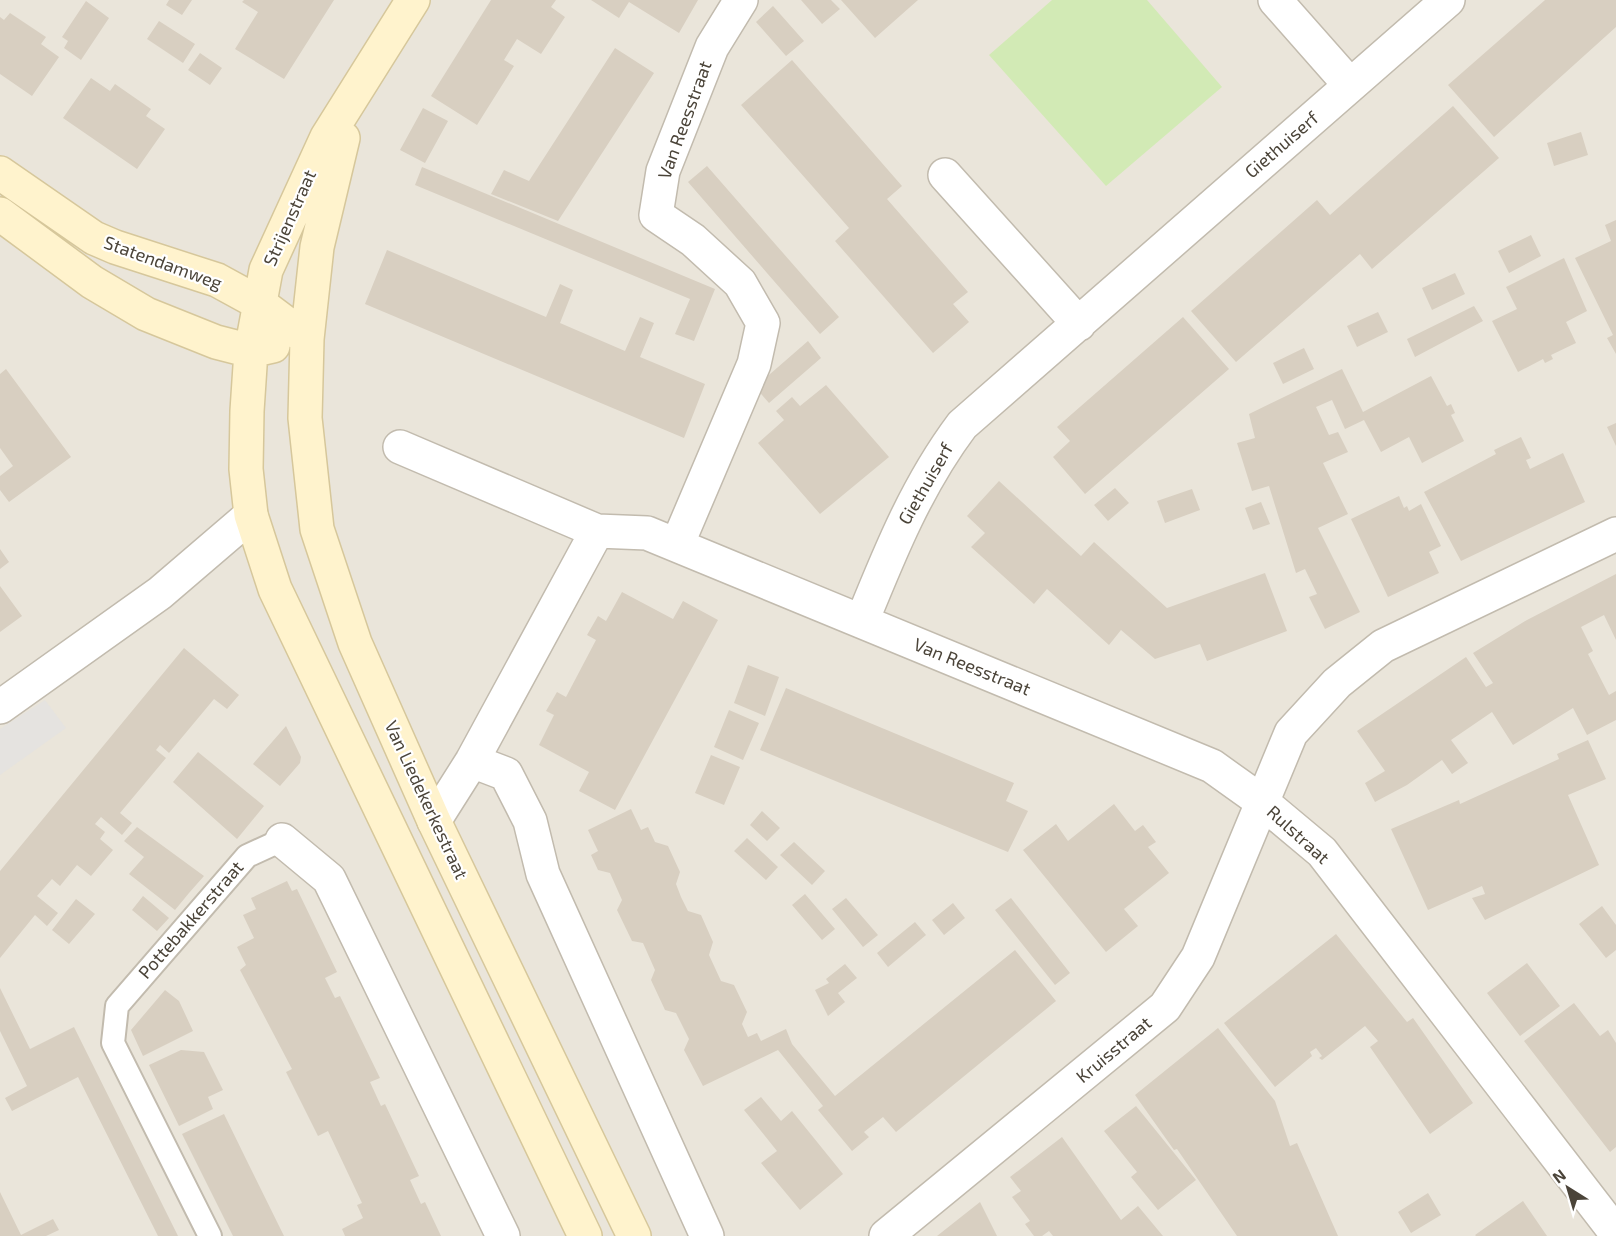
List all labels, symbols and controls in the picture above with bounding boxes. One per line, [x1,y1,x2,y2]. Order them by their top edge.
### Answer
street label: Van Reesstraat [652,57,716,182]
street label: Giethuiserf [1240,106,1324,182]
street label: Strijenstraat [258,166,320,269]
street label: Statendamweg [101,230,225,294]
street label: Giethuiserf [893,438,958,528]
street label: Van Reesstraat [911,633,1034,700]
street label: Van Liedekerkestraat [381,717,473,882]
street label: Rulstraat [1263,800,1335,868]
street label: Pottebakkerstraat [133,856,248,983]
street label: Kruisstraat [1071,1011,1156,1087]
north arrow [1538,1158,1598,1218]
text: N [1548,1165,1569,1187]

